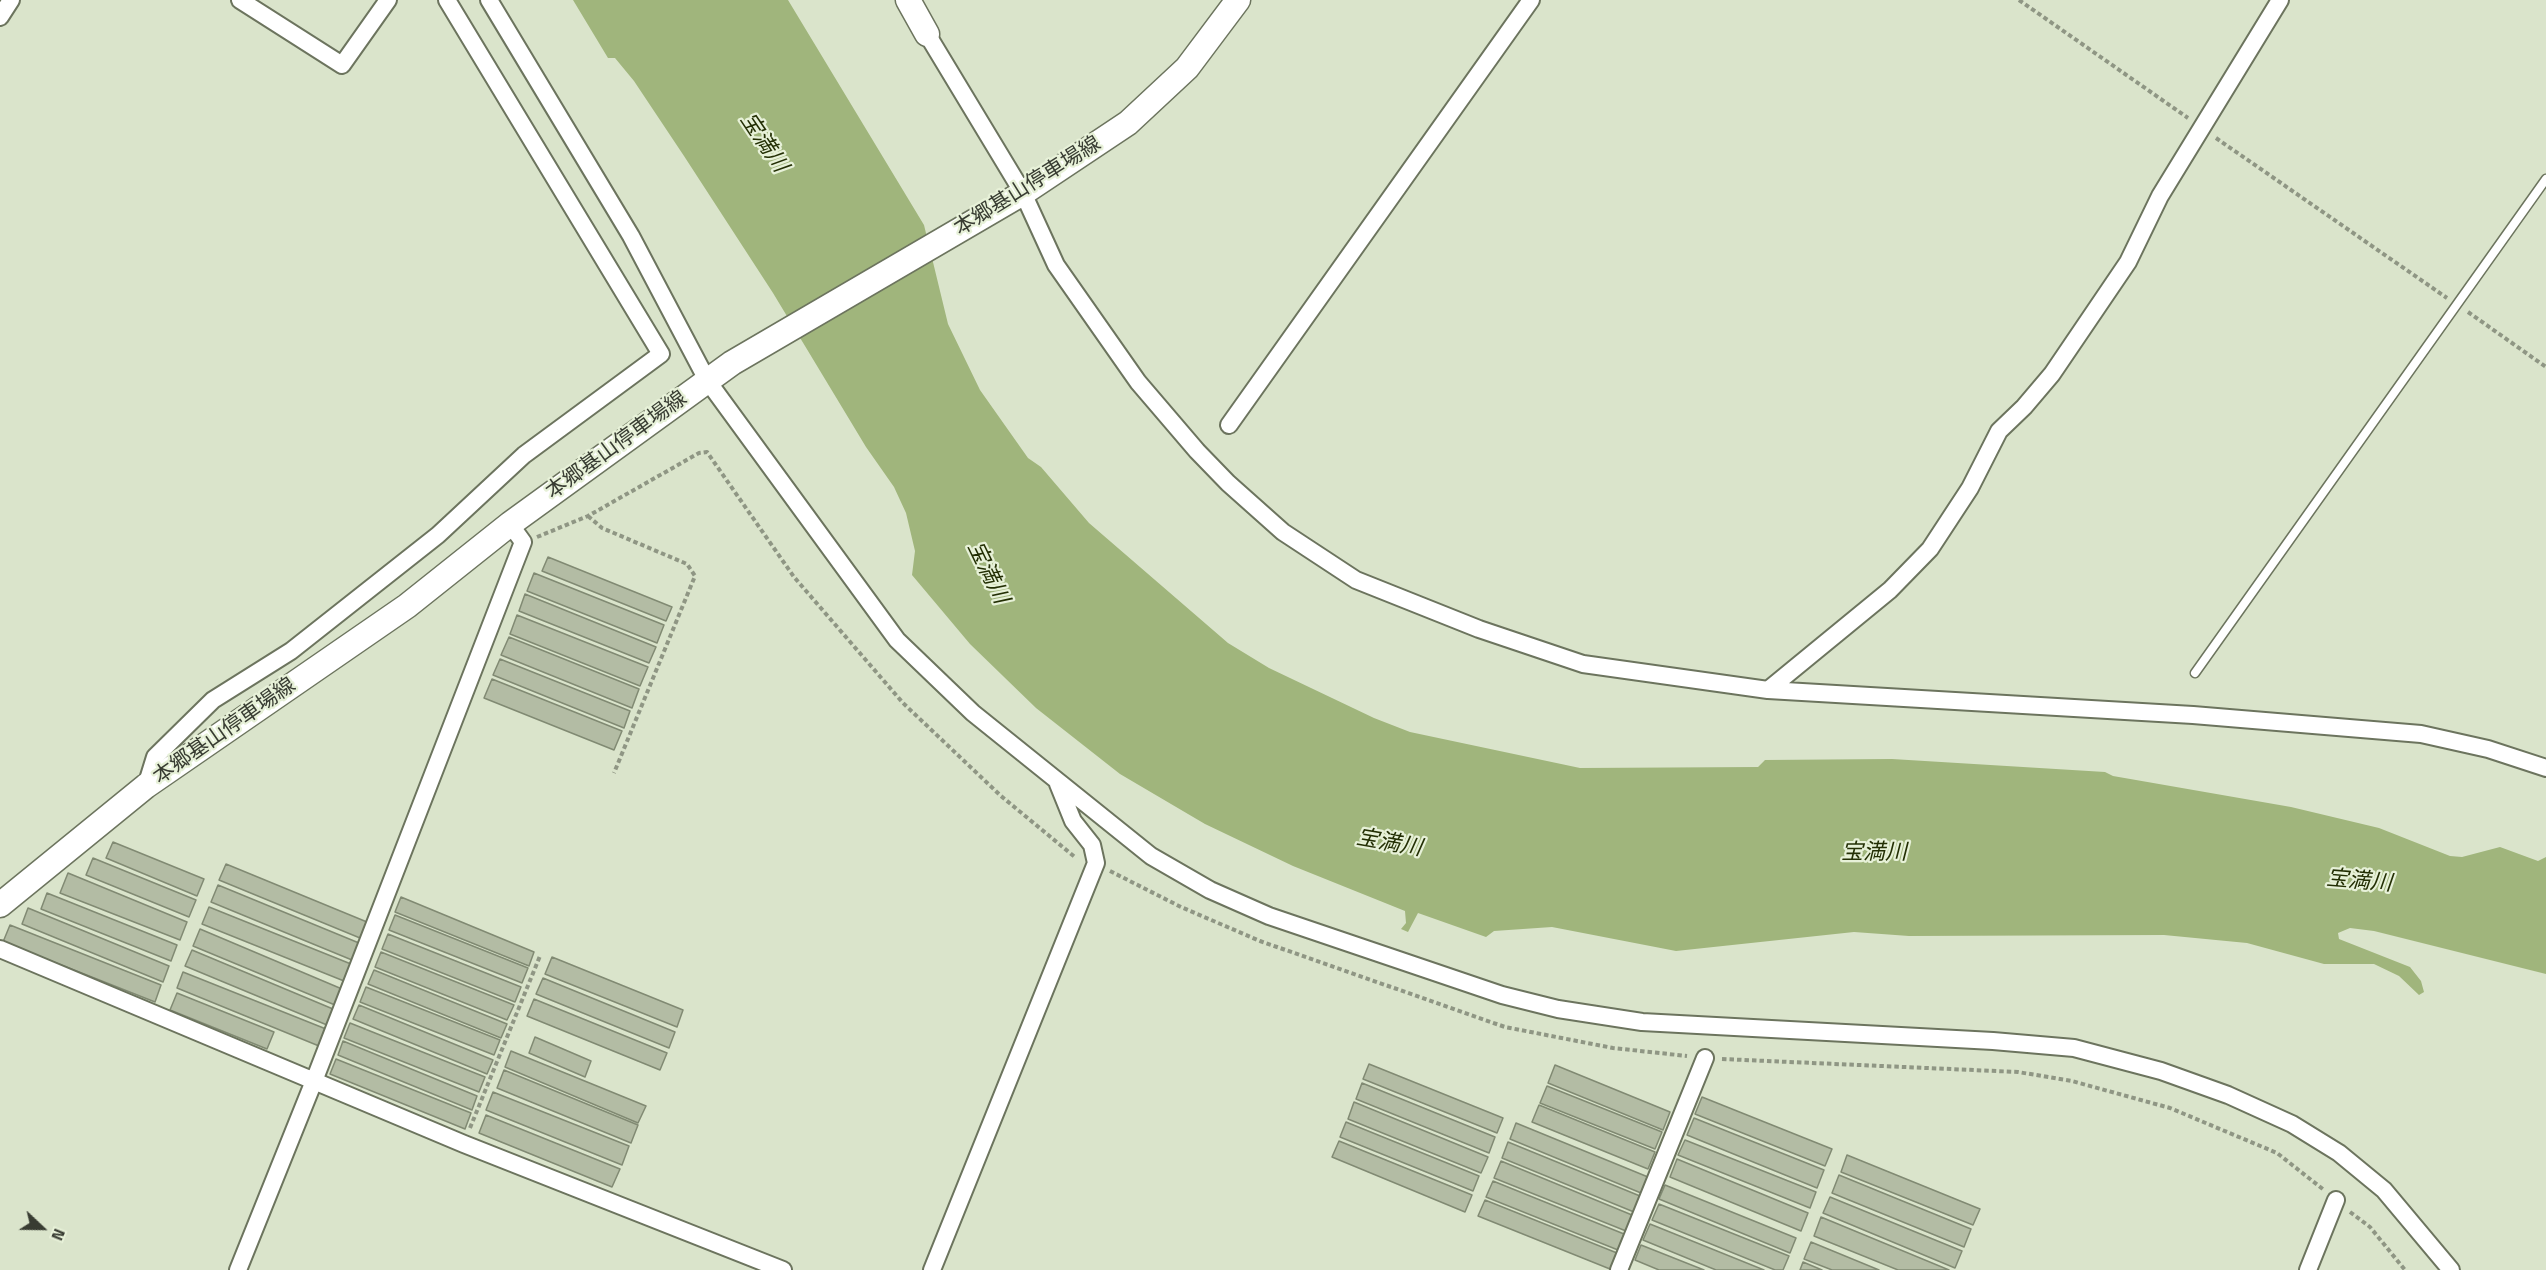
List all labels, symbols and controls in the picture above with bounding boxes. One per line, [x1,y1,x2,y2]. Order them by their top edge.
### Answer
water label: 宝満川 [734,108,792,178]
street label: 本郷基山停車場線 [950,132,1106,242]
street label: 本郷基山停車場線 [542,386,692,506]
water label: 宝満川 [961,538,1013,608]
street label: 本郷基山停車場線 [149,673,301,791]
water label: 宝満川 [1354,825,1424,863]
water label: 宝満川 [1841,841,1907,867]
water label: 宝満川 [2325,866,2393,898]
north arrow [12,1198,72,1258]
text: N [45,1225,72,1244]

